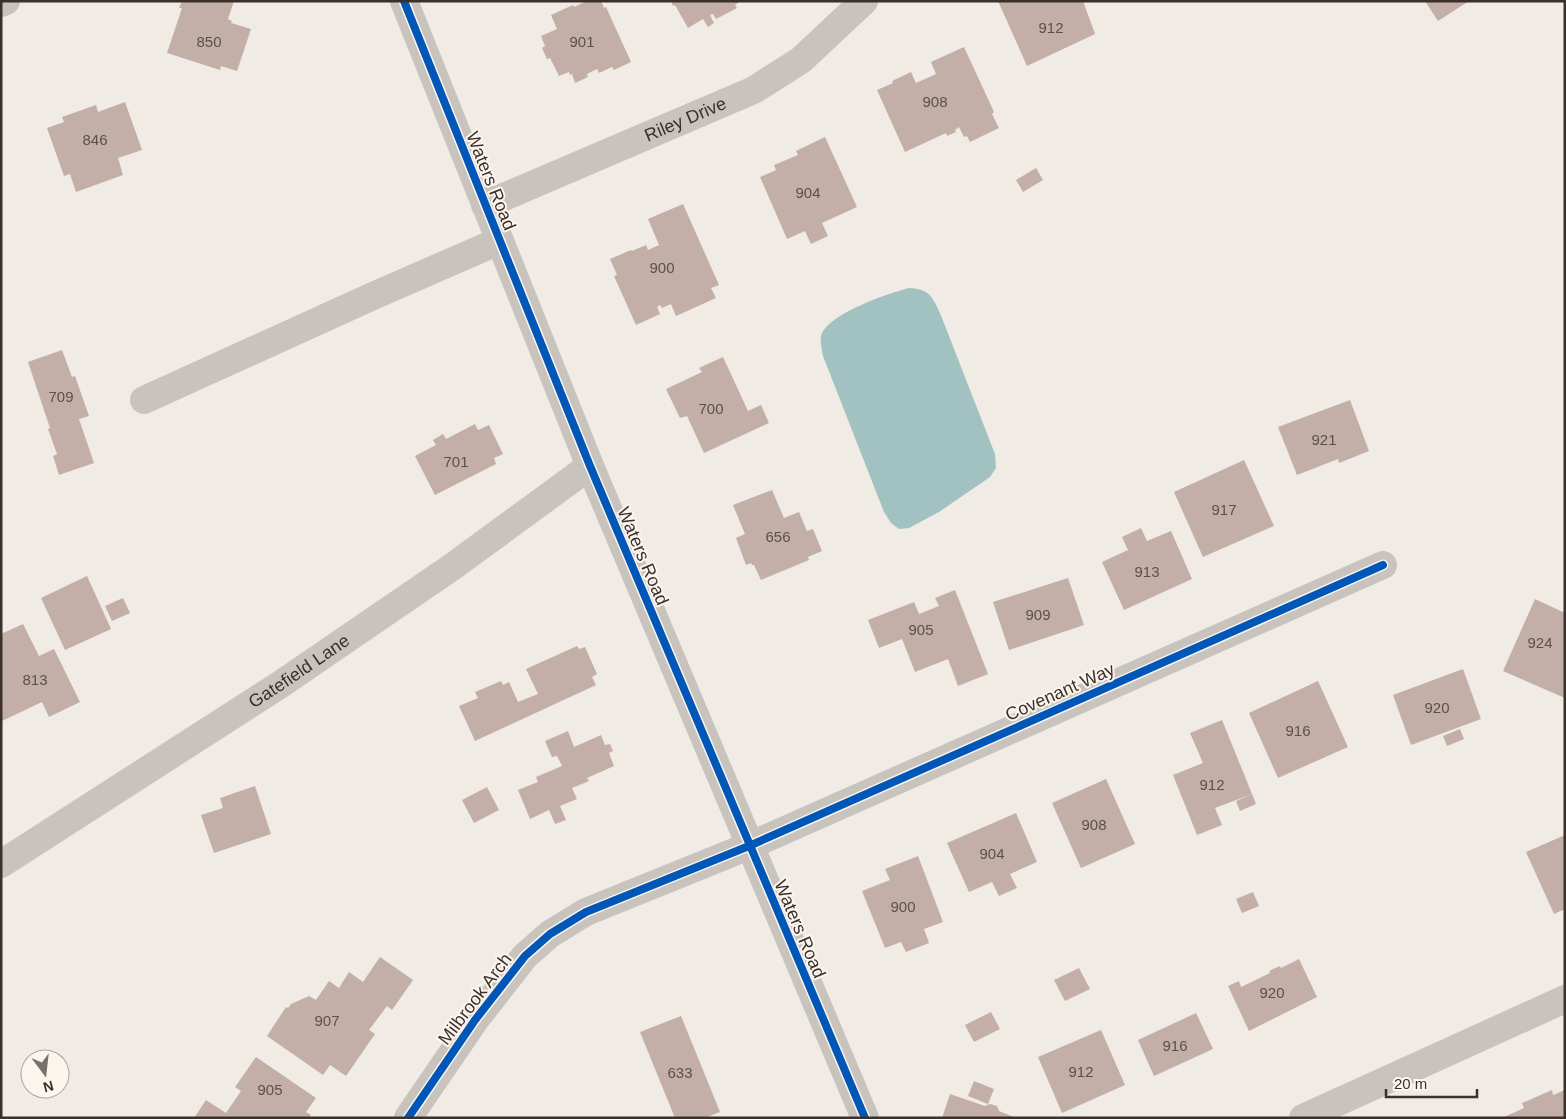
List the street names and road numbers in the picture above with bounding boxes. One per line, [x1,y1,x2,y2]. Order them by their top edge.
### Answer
street label: Riley Drive [642,93,729,146]
street label: Waters Road [462,129,520,233]
street label: Waters Road [613,504,673,608]
street label: Gatefield Lane [245,630,353,712]
street label: Covenant Way [1002,659,1118,725]
street label: Waters Road [770,877,830,981]
street label: Milbrook Arch [434,949,516,1049]

